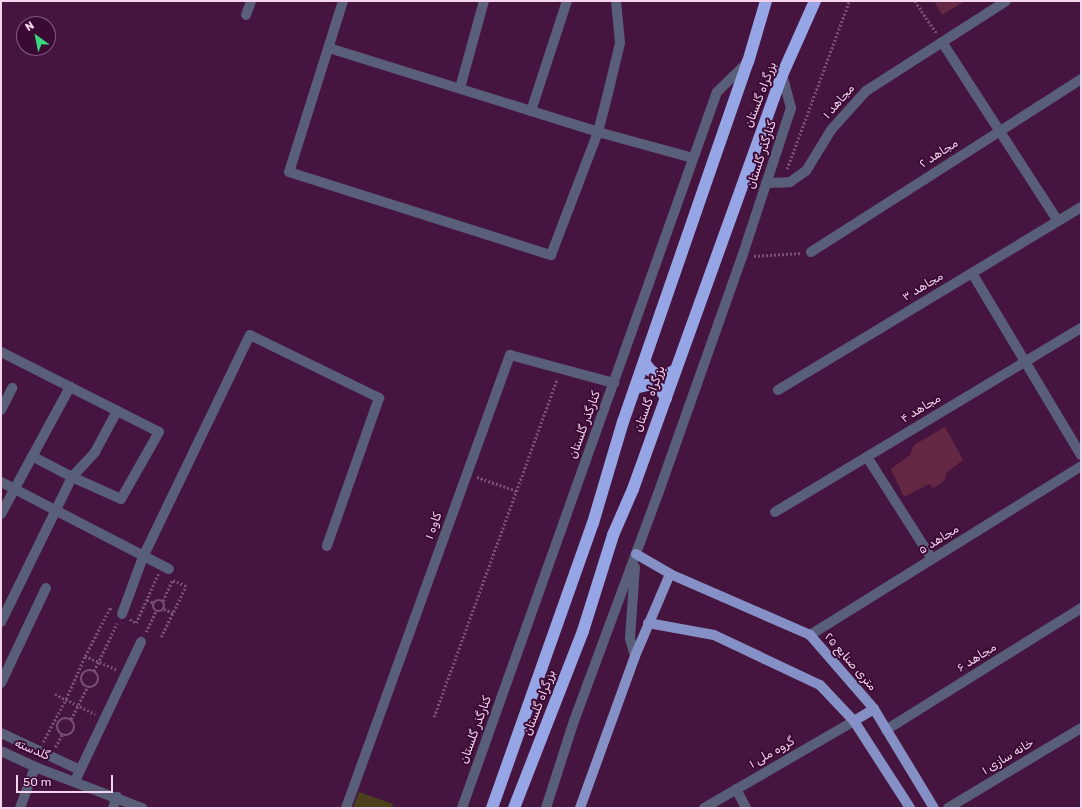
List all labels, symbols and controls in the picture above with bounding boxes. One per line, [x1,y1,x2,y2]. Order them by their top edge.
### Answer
north arrow [16,16,56,56]
text: N [23,19,37,34]
street label: بزرگراه گلستان [742,60,780,130]
street label: ۱ مجاهد [820,82,858,122]
street label: کنارگذر گلستان [744,119,780,191]
street label: مجاهد ۲ [917,136,961,172]
street label: مجاهد ۳ [900,269,946,305]
street label: بزرگراه گلستان [631,364,669,434]
street label: کنارگذر گلستان [566,389,604,461]
street label: مجاهد ۴ [898,391,944,427]
street label: کاوه ۱ [423,511,445,541]
street label: ۵ مجاهد [916,522,962,558]
street label: ۲۵ متری صنایع [821,630,879,694]
street label: ۶ مجاهد [955,640,999,676]
street label: بزرگراه گلستان [521,668,559,738]
street label: کنارگذر گلستان [457,694,495,766]
street label: گروه ملی ۱ [747,734,797,772]
street label: گلدسته [12,736,52,764]
street label: خانه سازی ۱ [979,736,1037,778]
scale bar [18,767,115,793]
text: 50 m [23,775,51,789]

